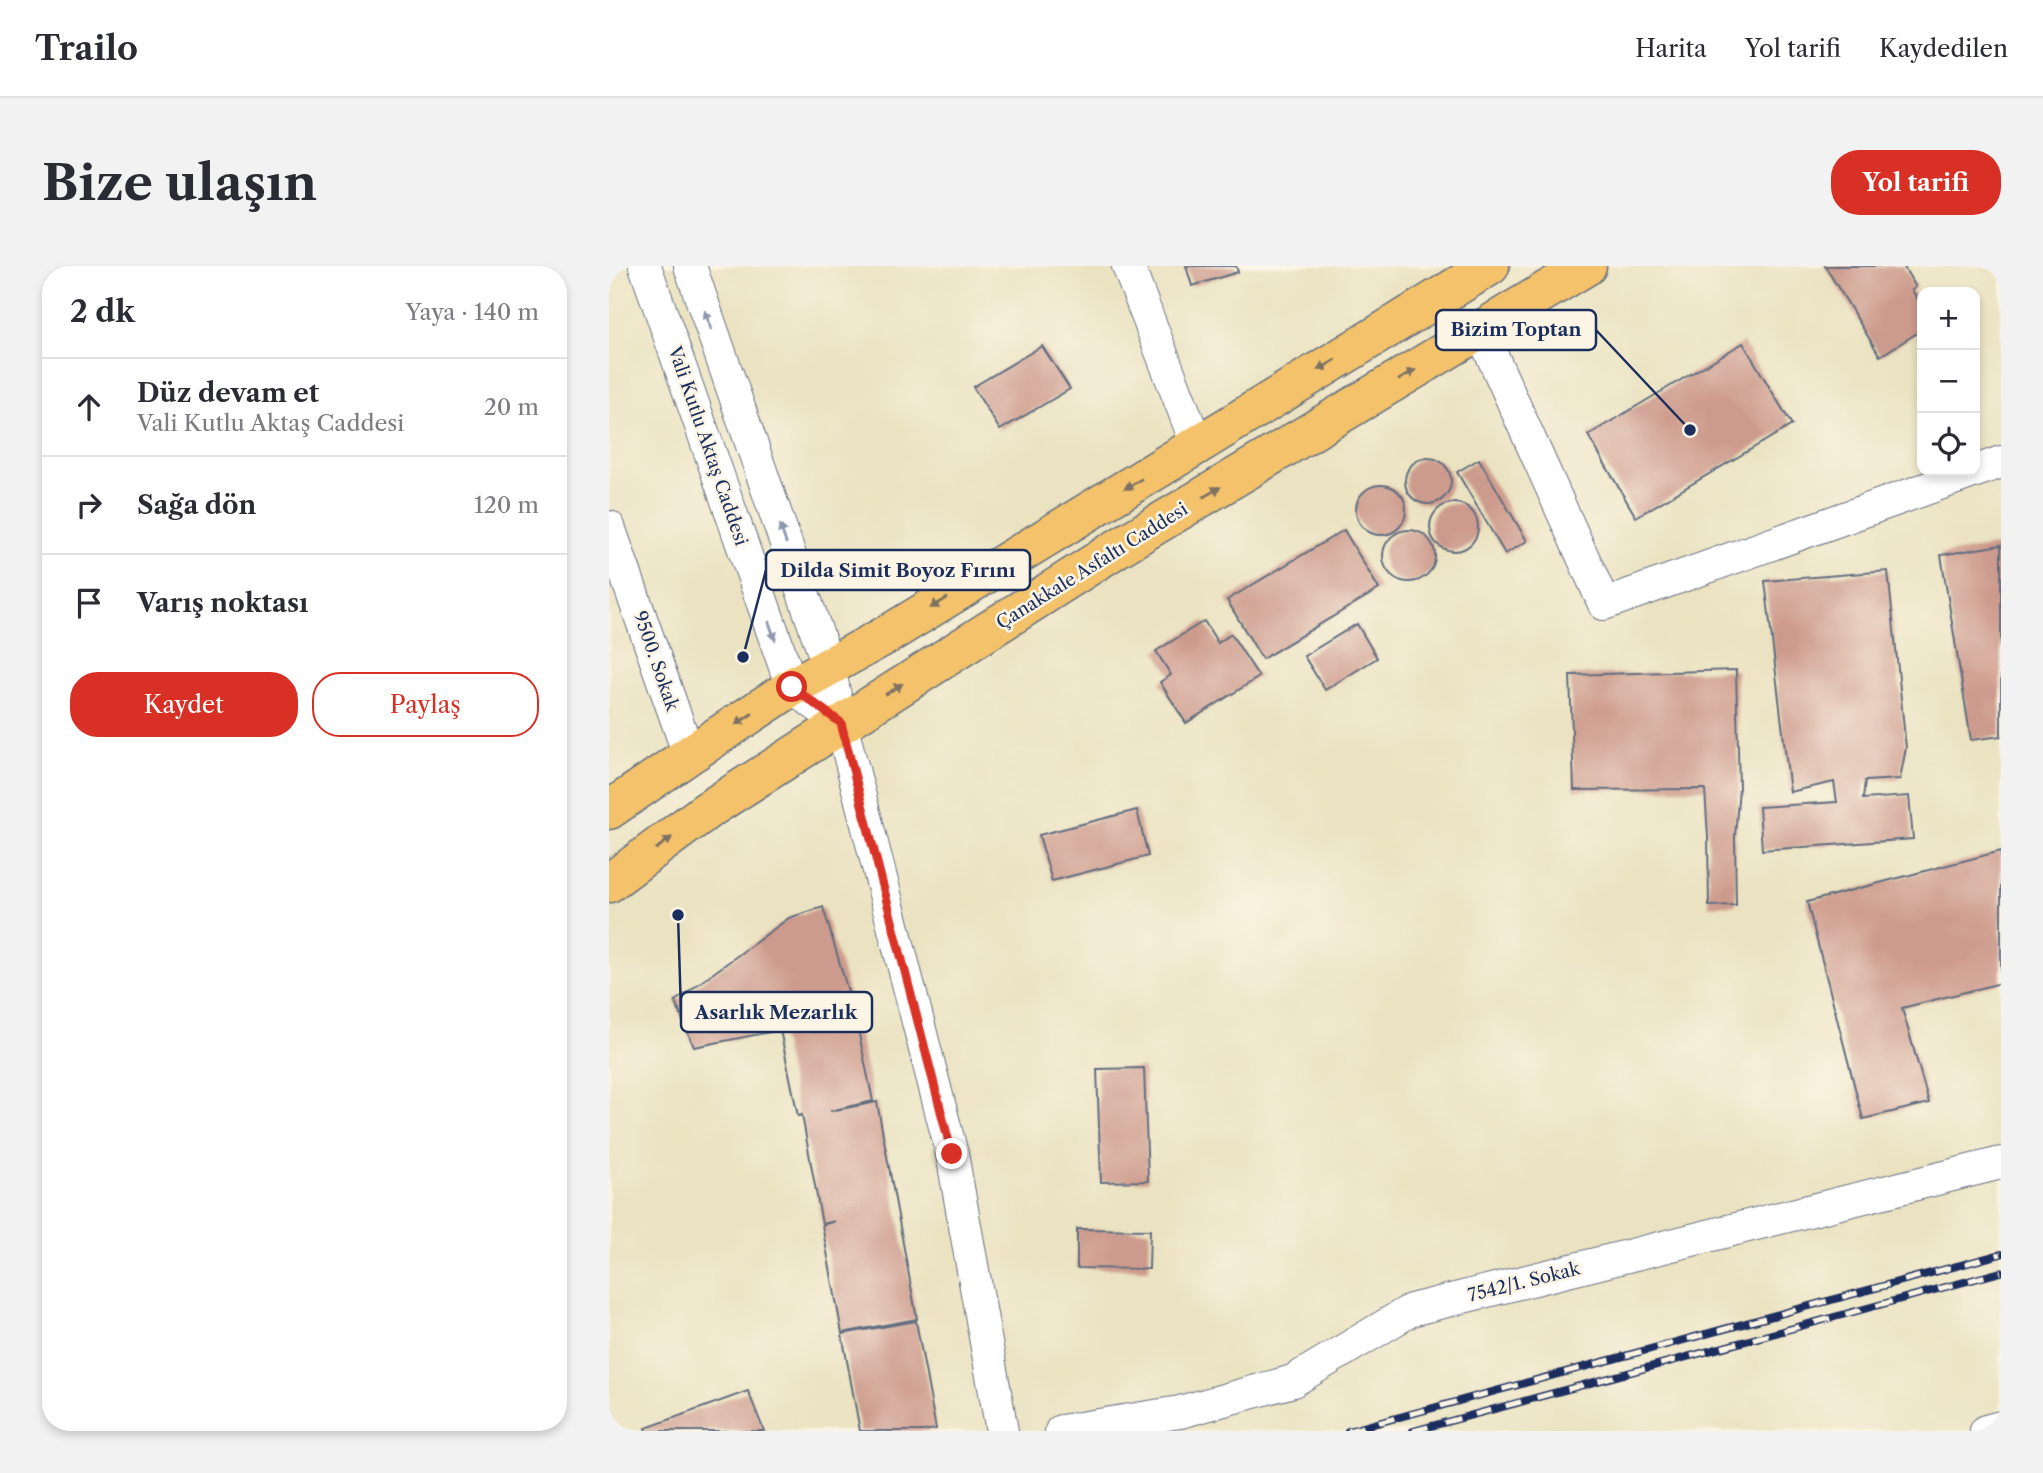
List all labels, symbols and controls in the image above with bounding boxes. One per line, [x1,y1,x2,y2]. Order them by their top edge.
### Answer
text: Trailo [35,28,138,69]
text: Harita [1635,34,1707,63]
text: Yol tarifi [1745,34,1841,63]
text: Kaydedilen [1879,34,2008,63]
button: Yol tarifi [1831,150,2001,215]
text: Bize ulaşın [42,152,317,213]
map controls [1917,287,1980,476]
button: + [1917,287,1980,350]
text: 2 dk [70,293,135,330]
text: Yaya · 140 m [406,298,539,326]
one-way arrow [702,309,713,330]
callout: Bizim Toptan [1436,310,1596,350]
text: Bizim Toptan [1450,318,1582,341]
street label: Vali Kutlu Aktaş Caddesi [663,343,753,549]
button: − [1917,350,1980,413]
one-way arrow [1318,359,1337,372]
one-way arrow [1398,369,1417,381]
text: Düz devam et [137,377,319,409]
icon: ahead [70,388,108,426]
text: 20 m [484,393,539,421]
text: Vali Kutlu Aktaş Caddesi [137,409,404,437]
button: locate [1917,413,1980,476]
one-way arrow [1124,478,1143,490]
icon: right [70,486,108,524]
one-way arrow [1202,486,1221,498]
text: Sağa dön [137,489,256,521]
text: 120 m [474,491,539,519]
street label: Çanakkale Asfaltı Caddesi [992,498,1192,634]
one-way arrow [777,524,788,545]
callout: Dilda Simit Boyoz Fırını [766,550,1030,590]
text: Dilda Simit Boyoz Fırını [780,559,1016,582]
icon: arrive [70,584,108,622]
text: Varış noktası [137,587,308,619]
one-way arrow [930,596,949,609]
street label: 9500. Sokak [629,608,684,715]
one-way arrow [767,621,778,642]
route start [776,671,807,702]
button: Kaydet [70,672,298,737]
button: Paylaş [312,672,539,737]
one-way arrow [884,683,903,696]
one-way arrow [734,712,753,725]
one-way arrow [655,836,673,850]
callout: Asarlık Mezarlık [681,992,872,1032]
text: Asarlık Mezarlık [694,1001,858,1024]
route end [936,1138,967,1169]
street label: 7542/1. Sokak [1466,1257,1584,1307]

